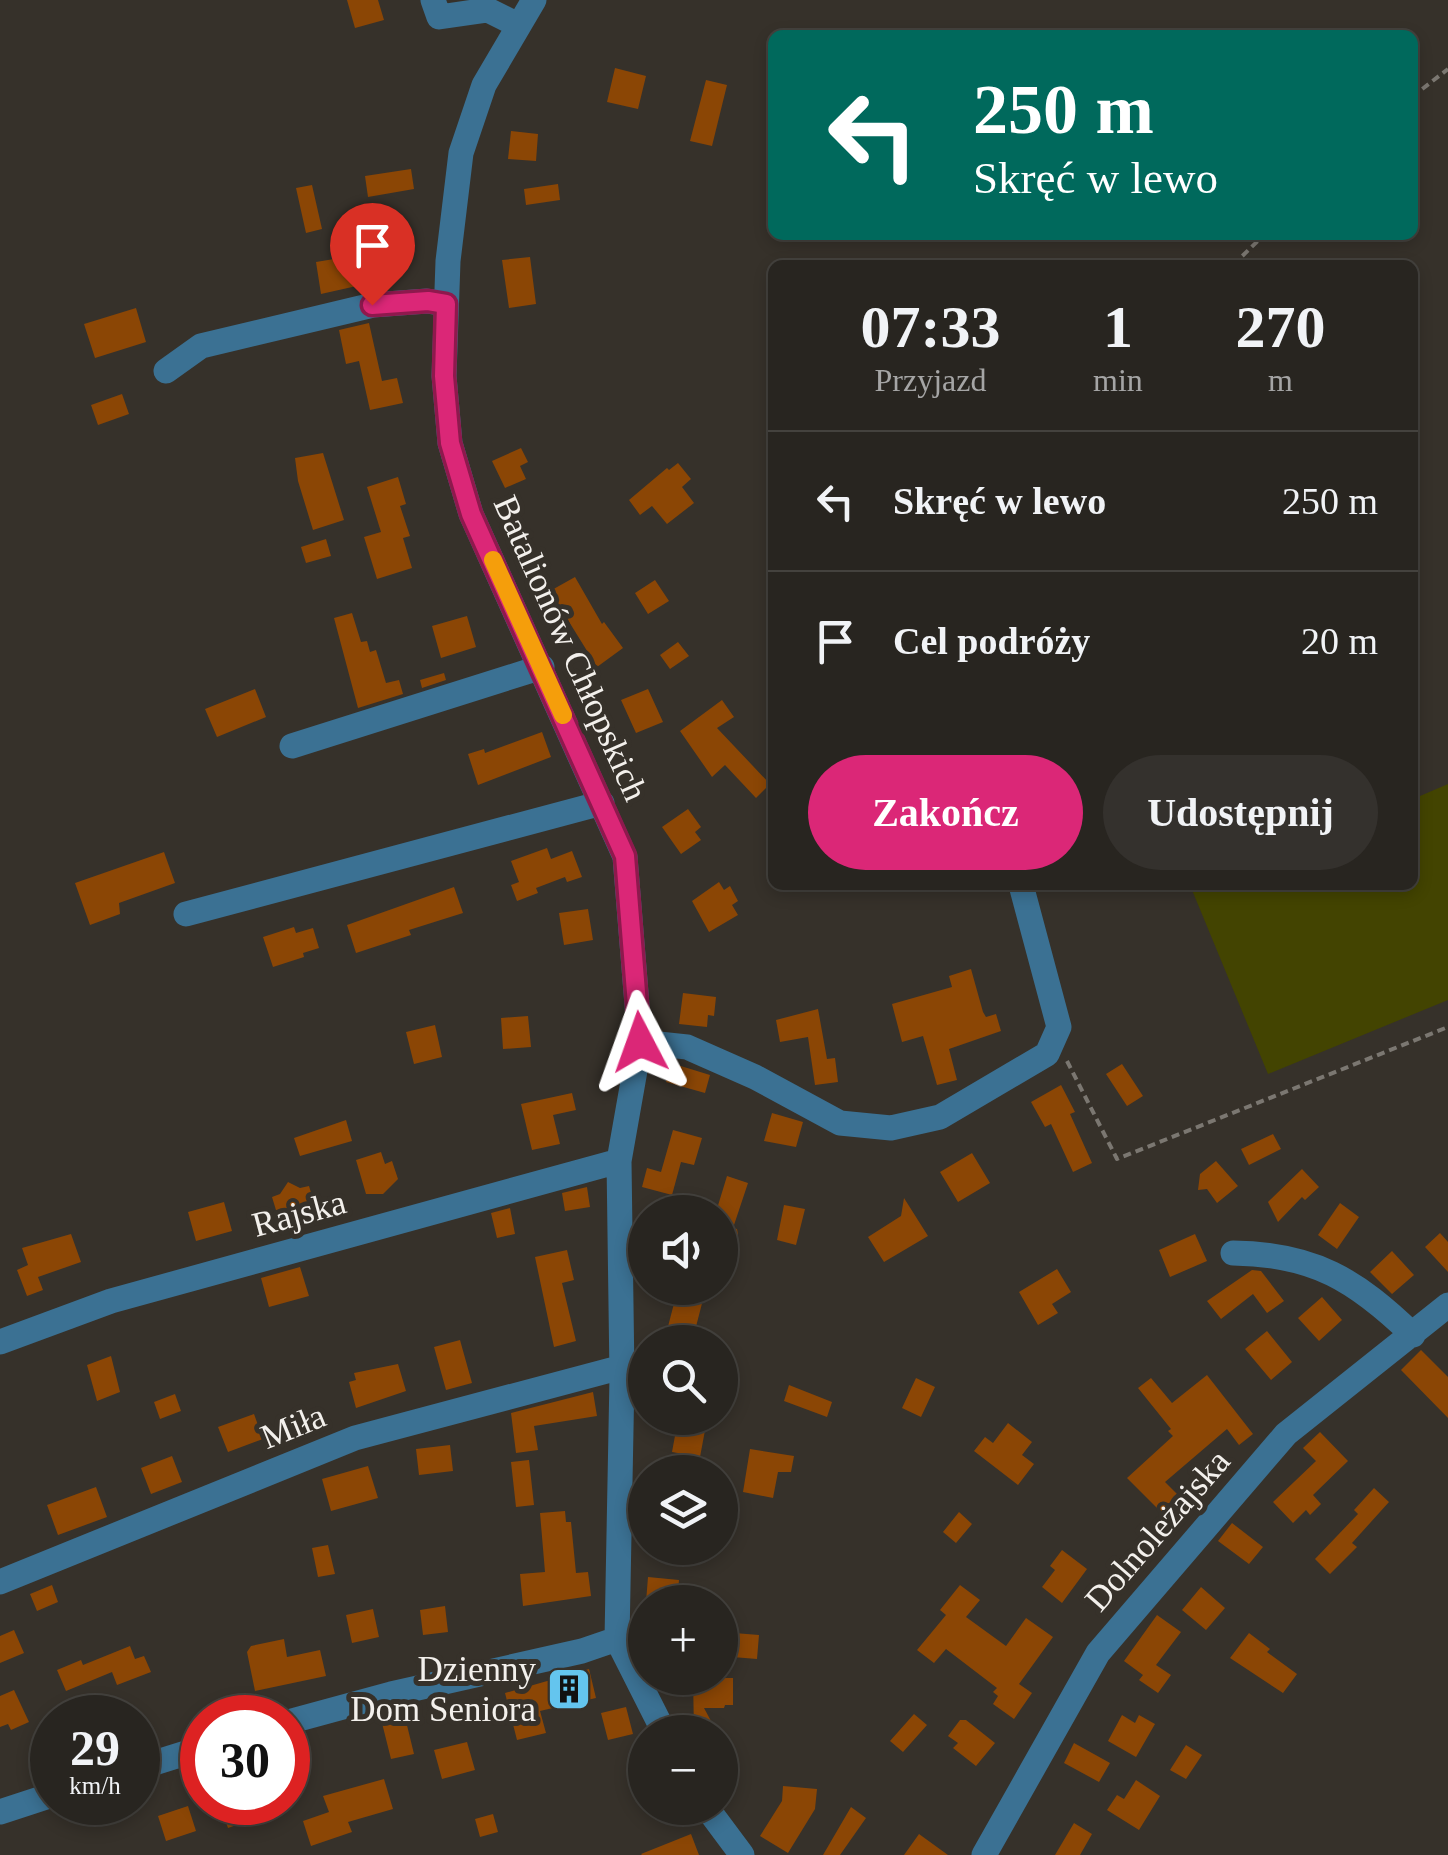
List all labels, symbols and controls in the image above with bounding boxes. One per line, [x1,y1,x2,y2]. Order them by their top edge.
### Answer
icon: left [808,70,938,200]
text: 250 m [973,71,1154,148]
text: Skręć w lewo [973,153,1218,203]
pin [330,203,415,306]
icon: arrive [345,218,400,273]
text: 07:33 [861,294,1001,360]
text: 1 [1103,294,1133,360]
text: 270 [1235,294,1325,360]
text: Przyjazd [875,362,987,398]
text: min [1093,362,1143,398]
text: m [1268,362,1293,398]
icon: left [808,474,863,529]
text: Skręć w lewo [893,480,1106,522]
text: 250 m [1282,480,1378,522]
street label: Batalionów Chłopskich [486,490,656,807]
icon: arrive [808,614,863,669]
text: Cel podróży [893,620,1090,662]
text: 20 m [1301,620,1378,662]
button: Zakończ [808,755,1083,870]
button: Udostępnij [1103,755,1378,870]
position arrow [588,990,692,1094]
street label: Rajska [248,1182,351,1245]
map controls [628,1195,738,1825]
button: sound [628,1195,738,1305]
button: search [628,1325,738,1435]
street label: Miła [255,1396,332,1457]
street label: Dolnoleżajska [1077,1442,1238,1619]
button: layers [628,1455,738,1565]
button: + [628,1585,738,1695]
place label: Dzienny Dom Seniora [350,1650,536,1729]
building icon: Dzienny Dom Seniora [546,1666,592,1712]
speed limit sign: 30 [180,1695,310,1825]
button: − [628,1715,738,1825]
text: 29 [70,1720,120,1776]
text: km/h [69,1772,121,1799]

